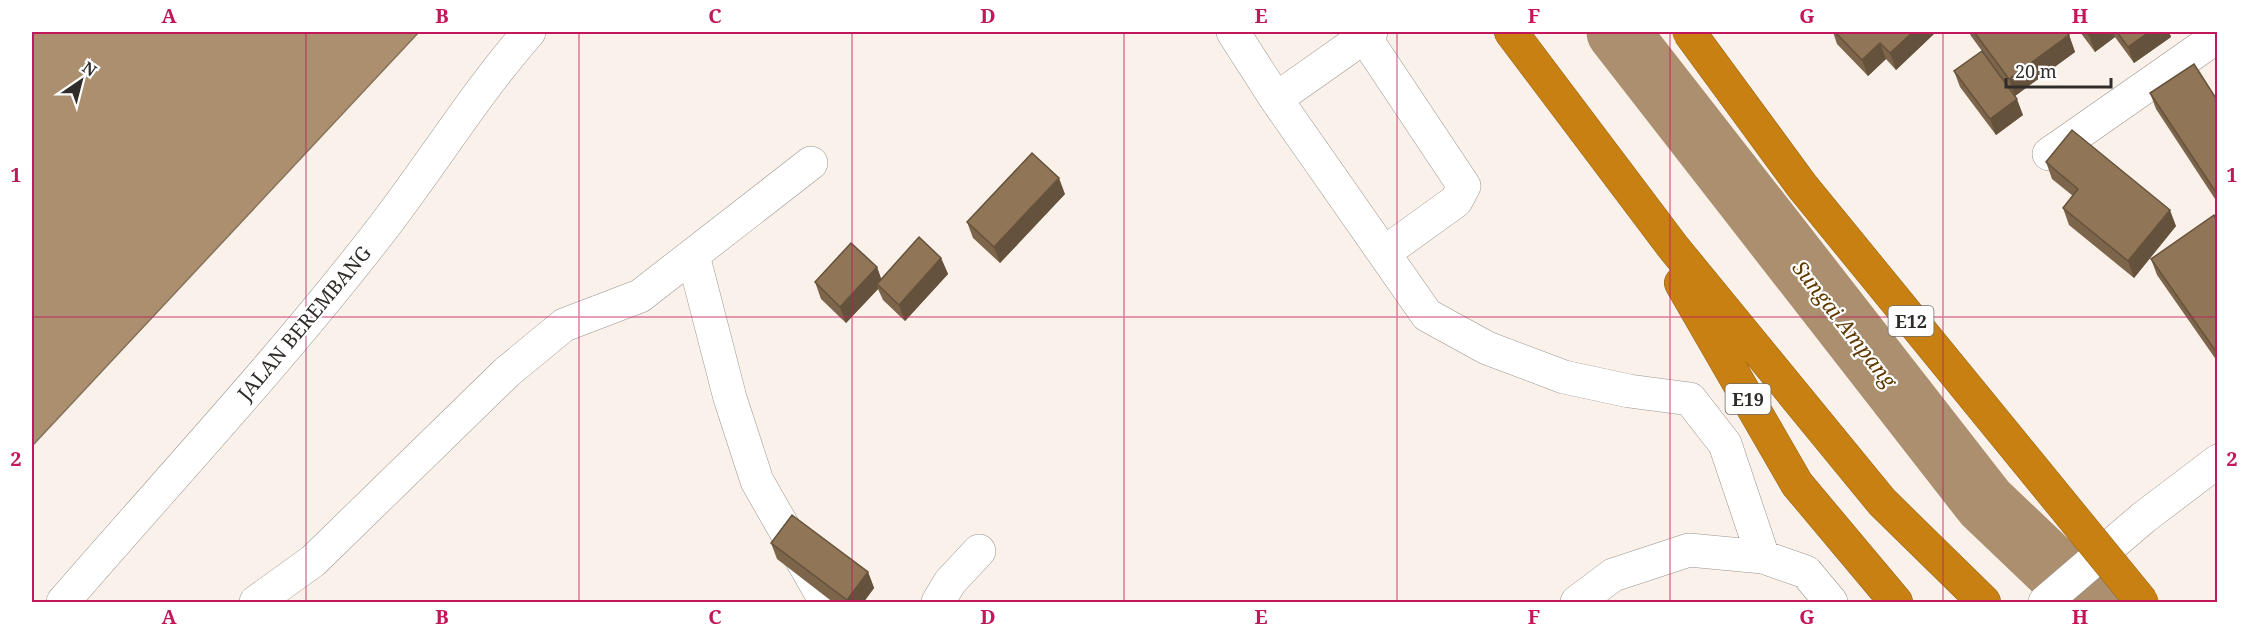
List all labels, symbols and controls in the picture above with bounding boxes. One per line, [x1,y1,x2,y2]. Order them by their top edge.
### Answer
text: A [161,2,177,29]
text: B [435,2,449,29]
text: C [708,2,722,29]
text: D [980,2,996,29]
text: E [1254,2,1268,29]
text: F [1528,2,1540,29]
text: G [1799,2,1815,29]
text: H [2072,2,2088,29]
north arrow [51,51,111,111]
scale bar [2006,51,2111,89]
text: N [78,56,101,82]
text: 20 m [2015,59,2057,83]
text: 1 [10,161,22,188]
text: 1 [2226,161,2238,188]
street label: JALAN BEREMBANG [231,240,377,407]
water label: Sungai Ampang [1786,255,1904,394]
road number: E12 [1888,306,1934,336]
road number: E19 [1726,384,1770,414]
text: 2 [10,445,22,472]
text: 2 [2226,445,2238,472]
text: A [161,603,177,630]
text: B [435,603,449,630]
text: C [708,603,722,630]
text: D [980,603,996,630]
text: E [1254,603,1268,630]
text: F [1528,603,1540,630]
text: G [1799,603,1815,630]
text: H [2072,603,2088,630]

